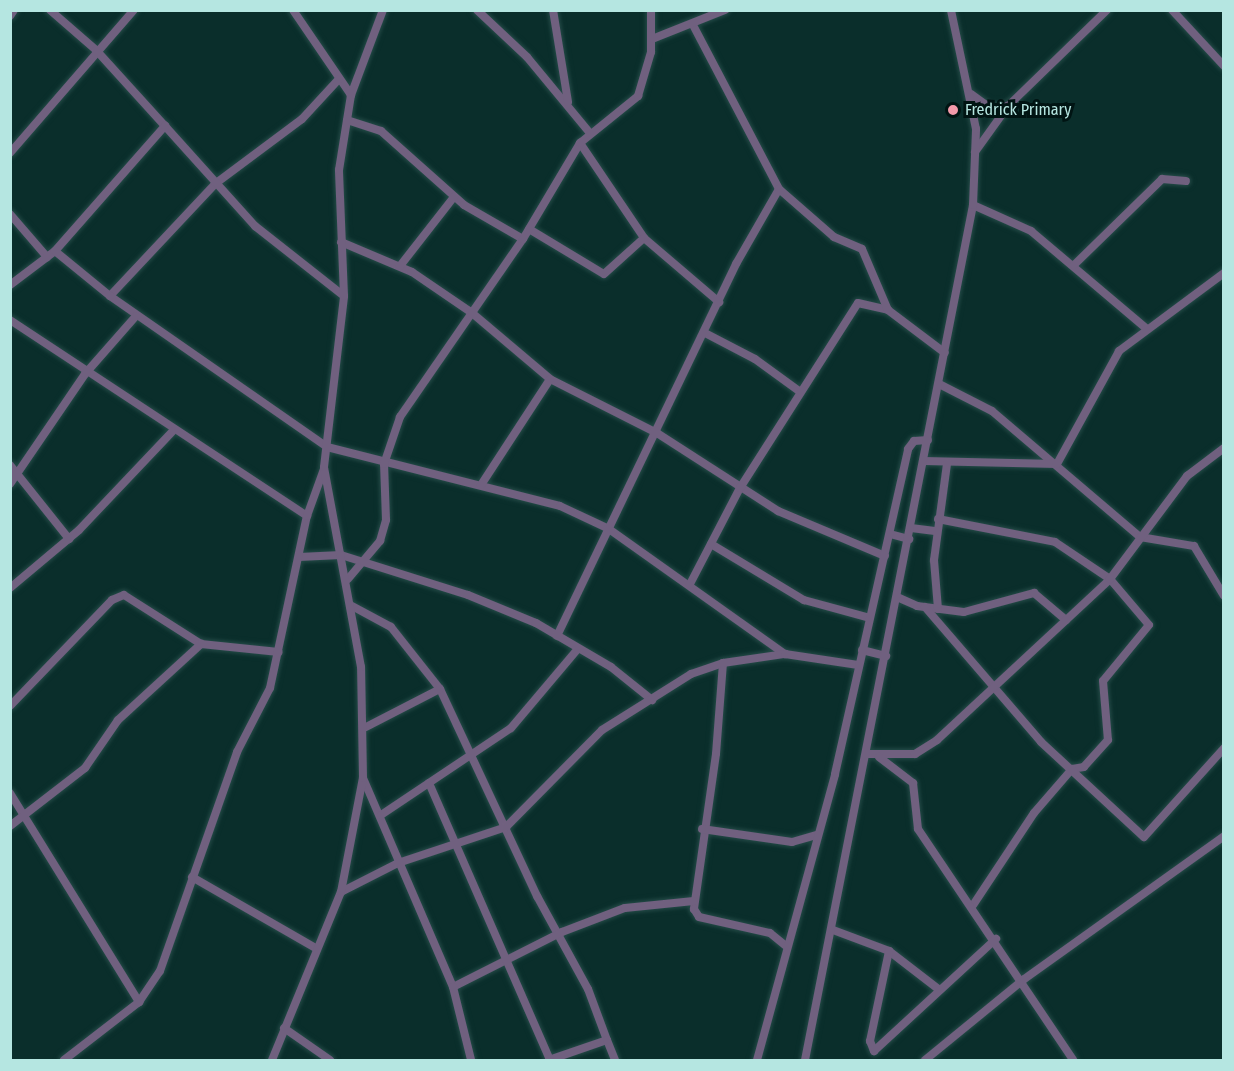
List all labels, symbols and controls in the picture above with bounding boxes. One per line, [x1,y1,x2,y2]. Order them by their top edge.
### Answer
place label: Fredrick Primary [965,100,1071,120]
marker: Fredrick Primary [946,103,960,117]

